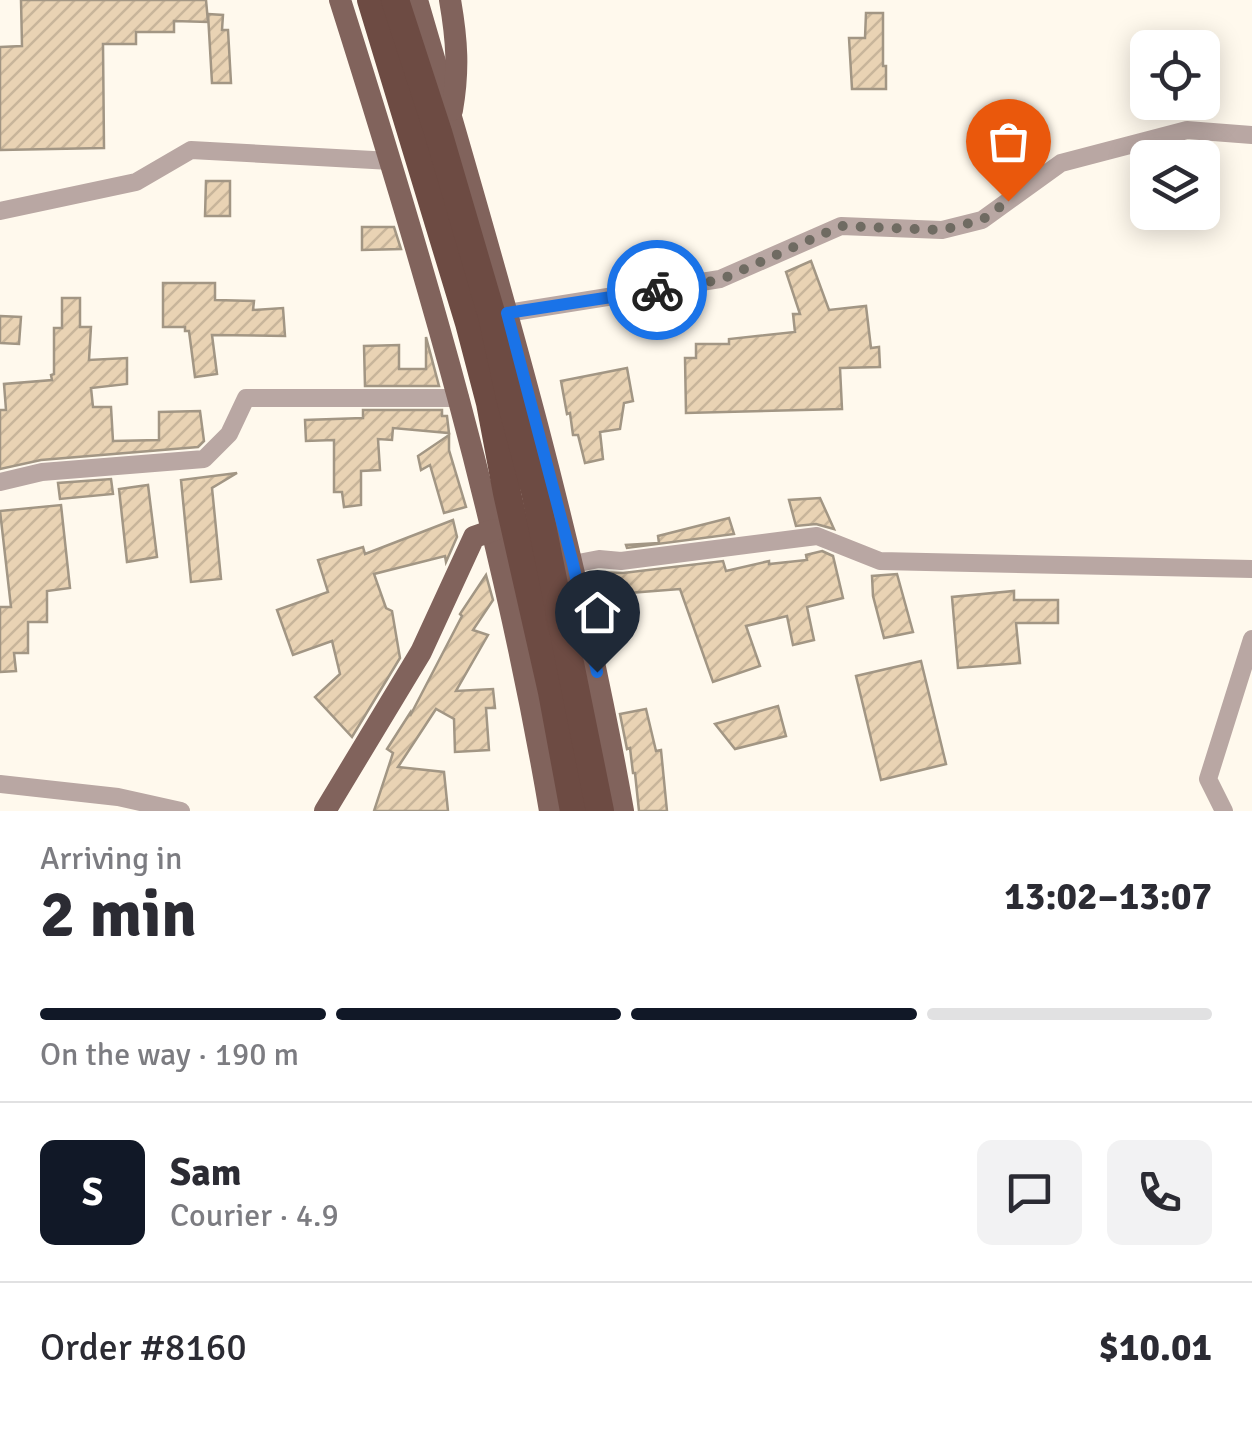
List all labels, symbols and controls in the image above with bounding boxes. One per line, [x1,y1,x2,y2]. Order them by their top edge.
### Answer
map controls [1130,30,1220,230]
button: locate [1130,30,1220,120]
pin [966,99,1051,202]
icon: bag [981,114,1036,169]
button: layers [1130,140,1220,230]
courier [607,240,707,340]
icon: bike [630,263,685,318]
pin [555,570,640,673]
icon: home [570,585,625,640]
text: Arriving in [40,839,182,878]
text: 13:02–13:07 [1004,873,1212,920]
text: 2 min [40,875,197,955]
text: On the way · 190 m [40,1035,299,1074]
button: chat [977,1140,1082,1245]
button: phone [1107,1140,1212,1245]
text: Sam [170,1149,241,1196]
text: S [82,1169,103,1216]
text: Courier · 4.9 [170,1196,339,1235]
text: Order #8160 [40,1324,247,1371]
text: $10.01 [1099,1324,1212,1371]

